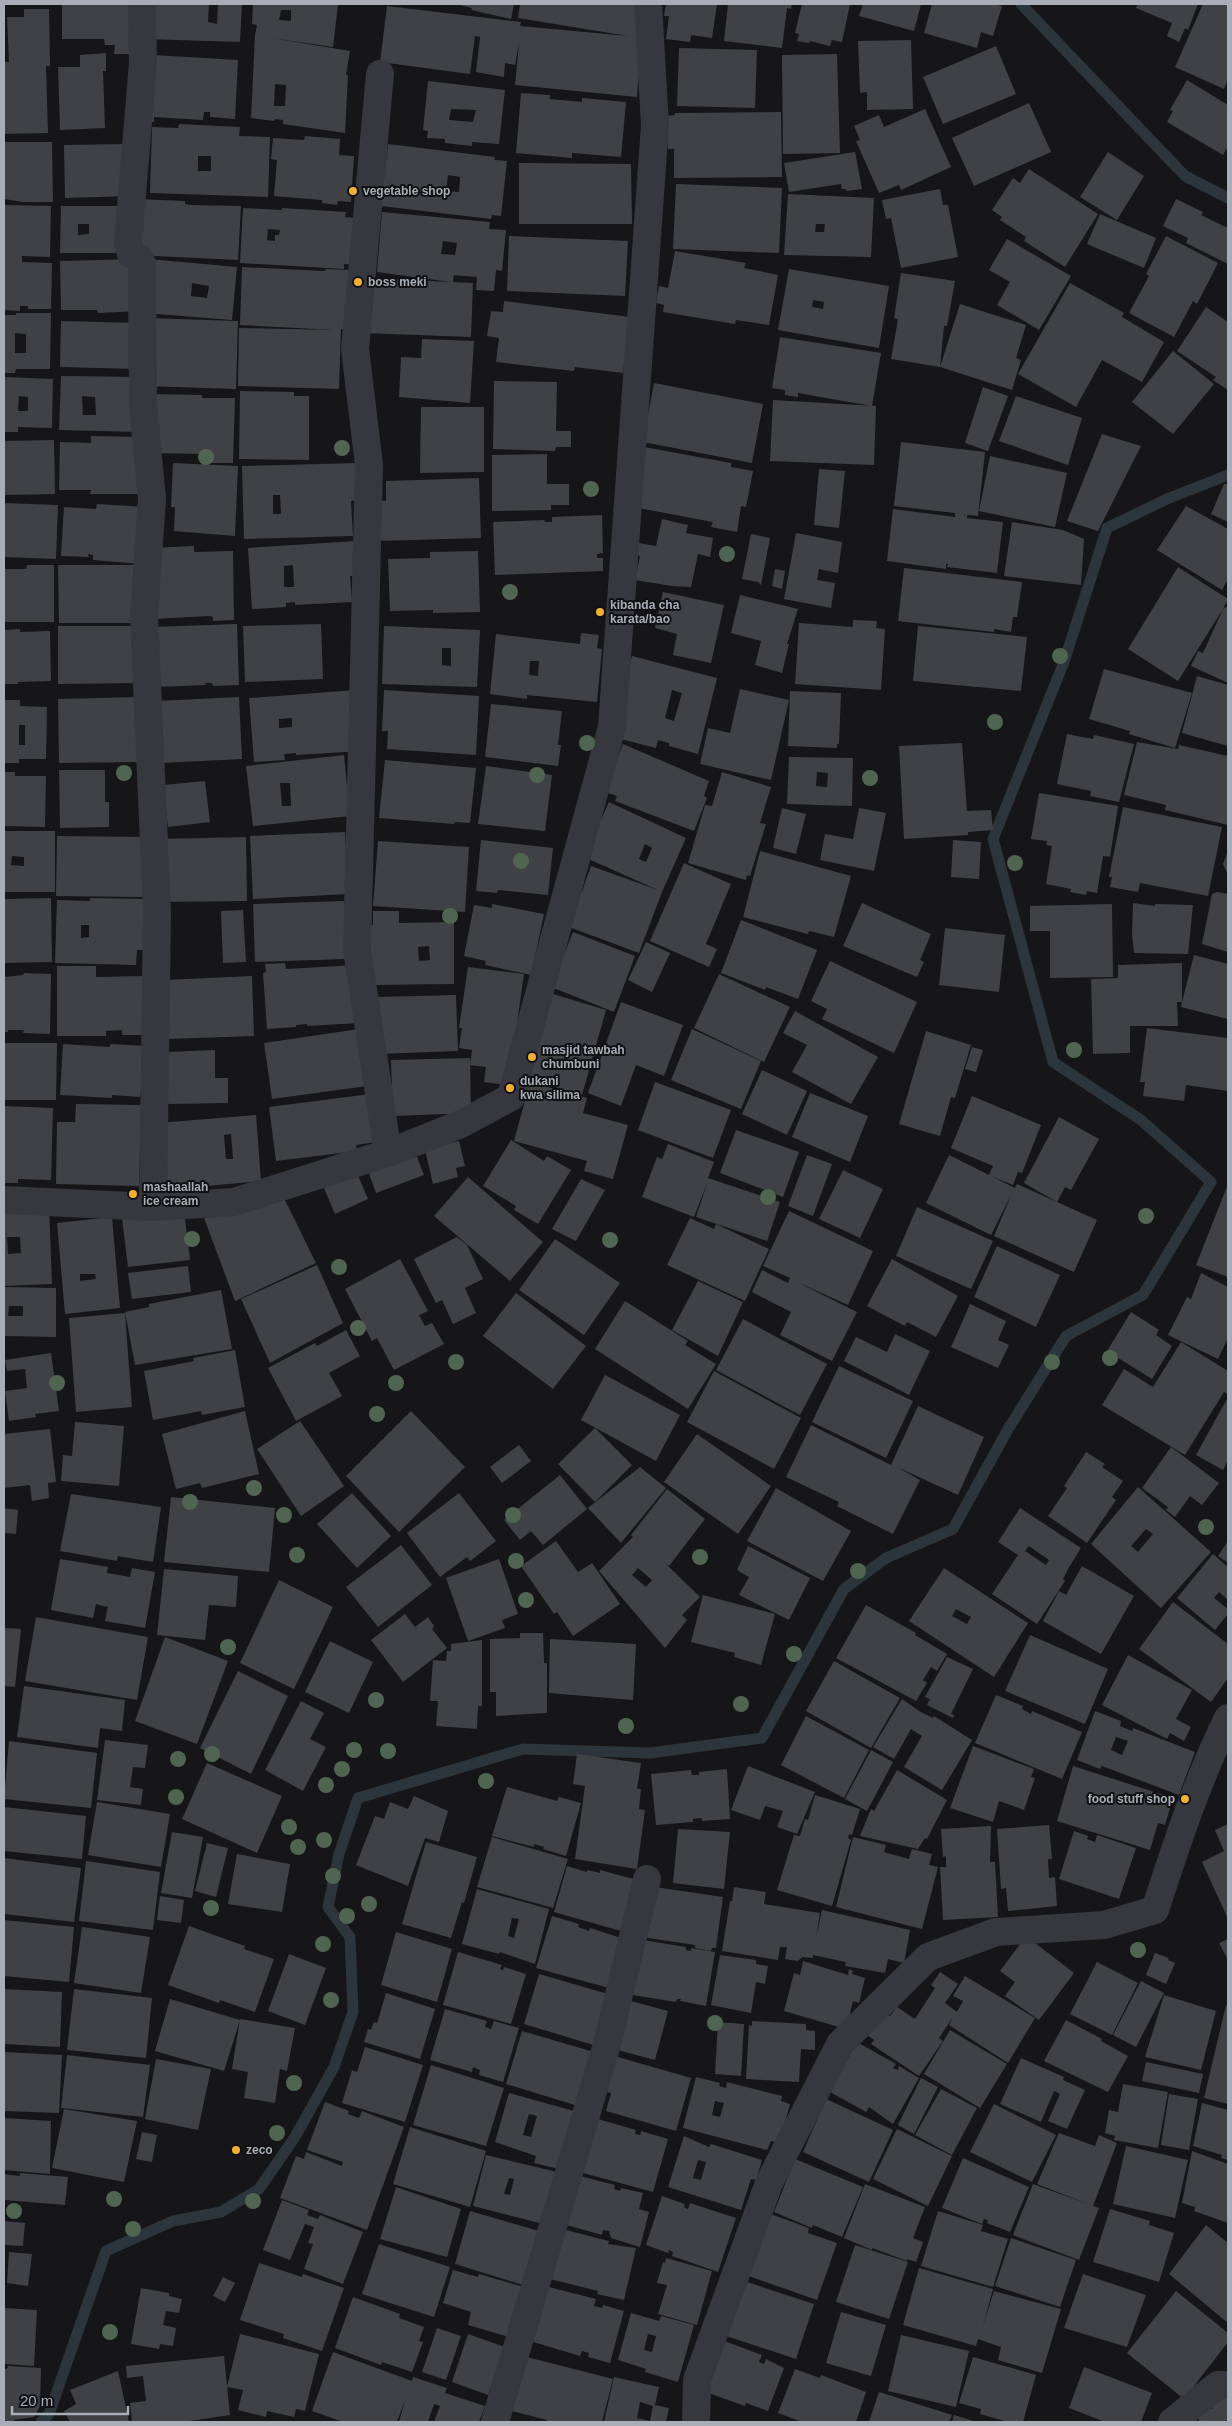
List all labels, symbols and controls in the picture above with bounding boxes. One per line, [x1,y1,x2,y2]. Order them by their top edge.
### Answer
place label: vegetable shop [363,184,450,198]
marker: vegetable shop [347,185,359,197]
place label: boss meki [368,275,427,289]
marker: boss meki [352,276,364,288]
place label: kibanda cha karata/bao [610,598,680,626]
marker: kibanda cha karata/bao [594,606,606,618]
place label: masjid tawbah chumbuni [542,1043,625,1071]
marker: masjid tawbah chumbuni [526,1051,538,1063]
place label: dukani kwa silima [520,1074,580,1102]
marker: dukani kwa silima [504,1082,516,1094]
place label: mashaallah ice cream [143,1180,208,1208]
marker: mashaallah ice cream [127,1188,139,1200]
place label: food stuff shop [1088,1792,1175,1806]
marker: food stuff shop [1179,1793,1191,1805]
place label: zeco [246,2143,273,2157]
marker: zeco [230,2144,242,2156]
scale bar [12,2384,129,2416]
text: 20 m [20,2392,53,2409]

